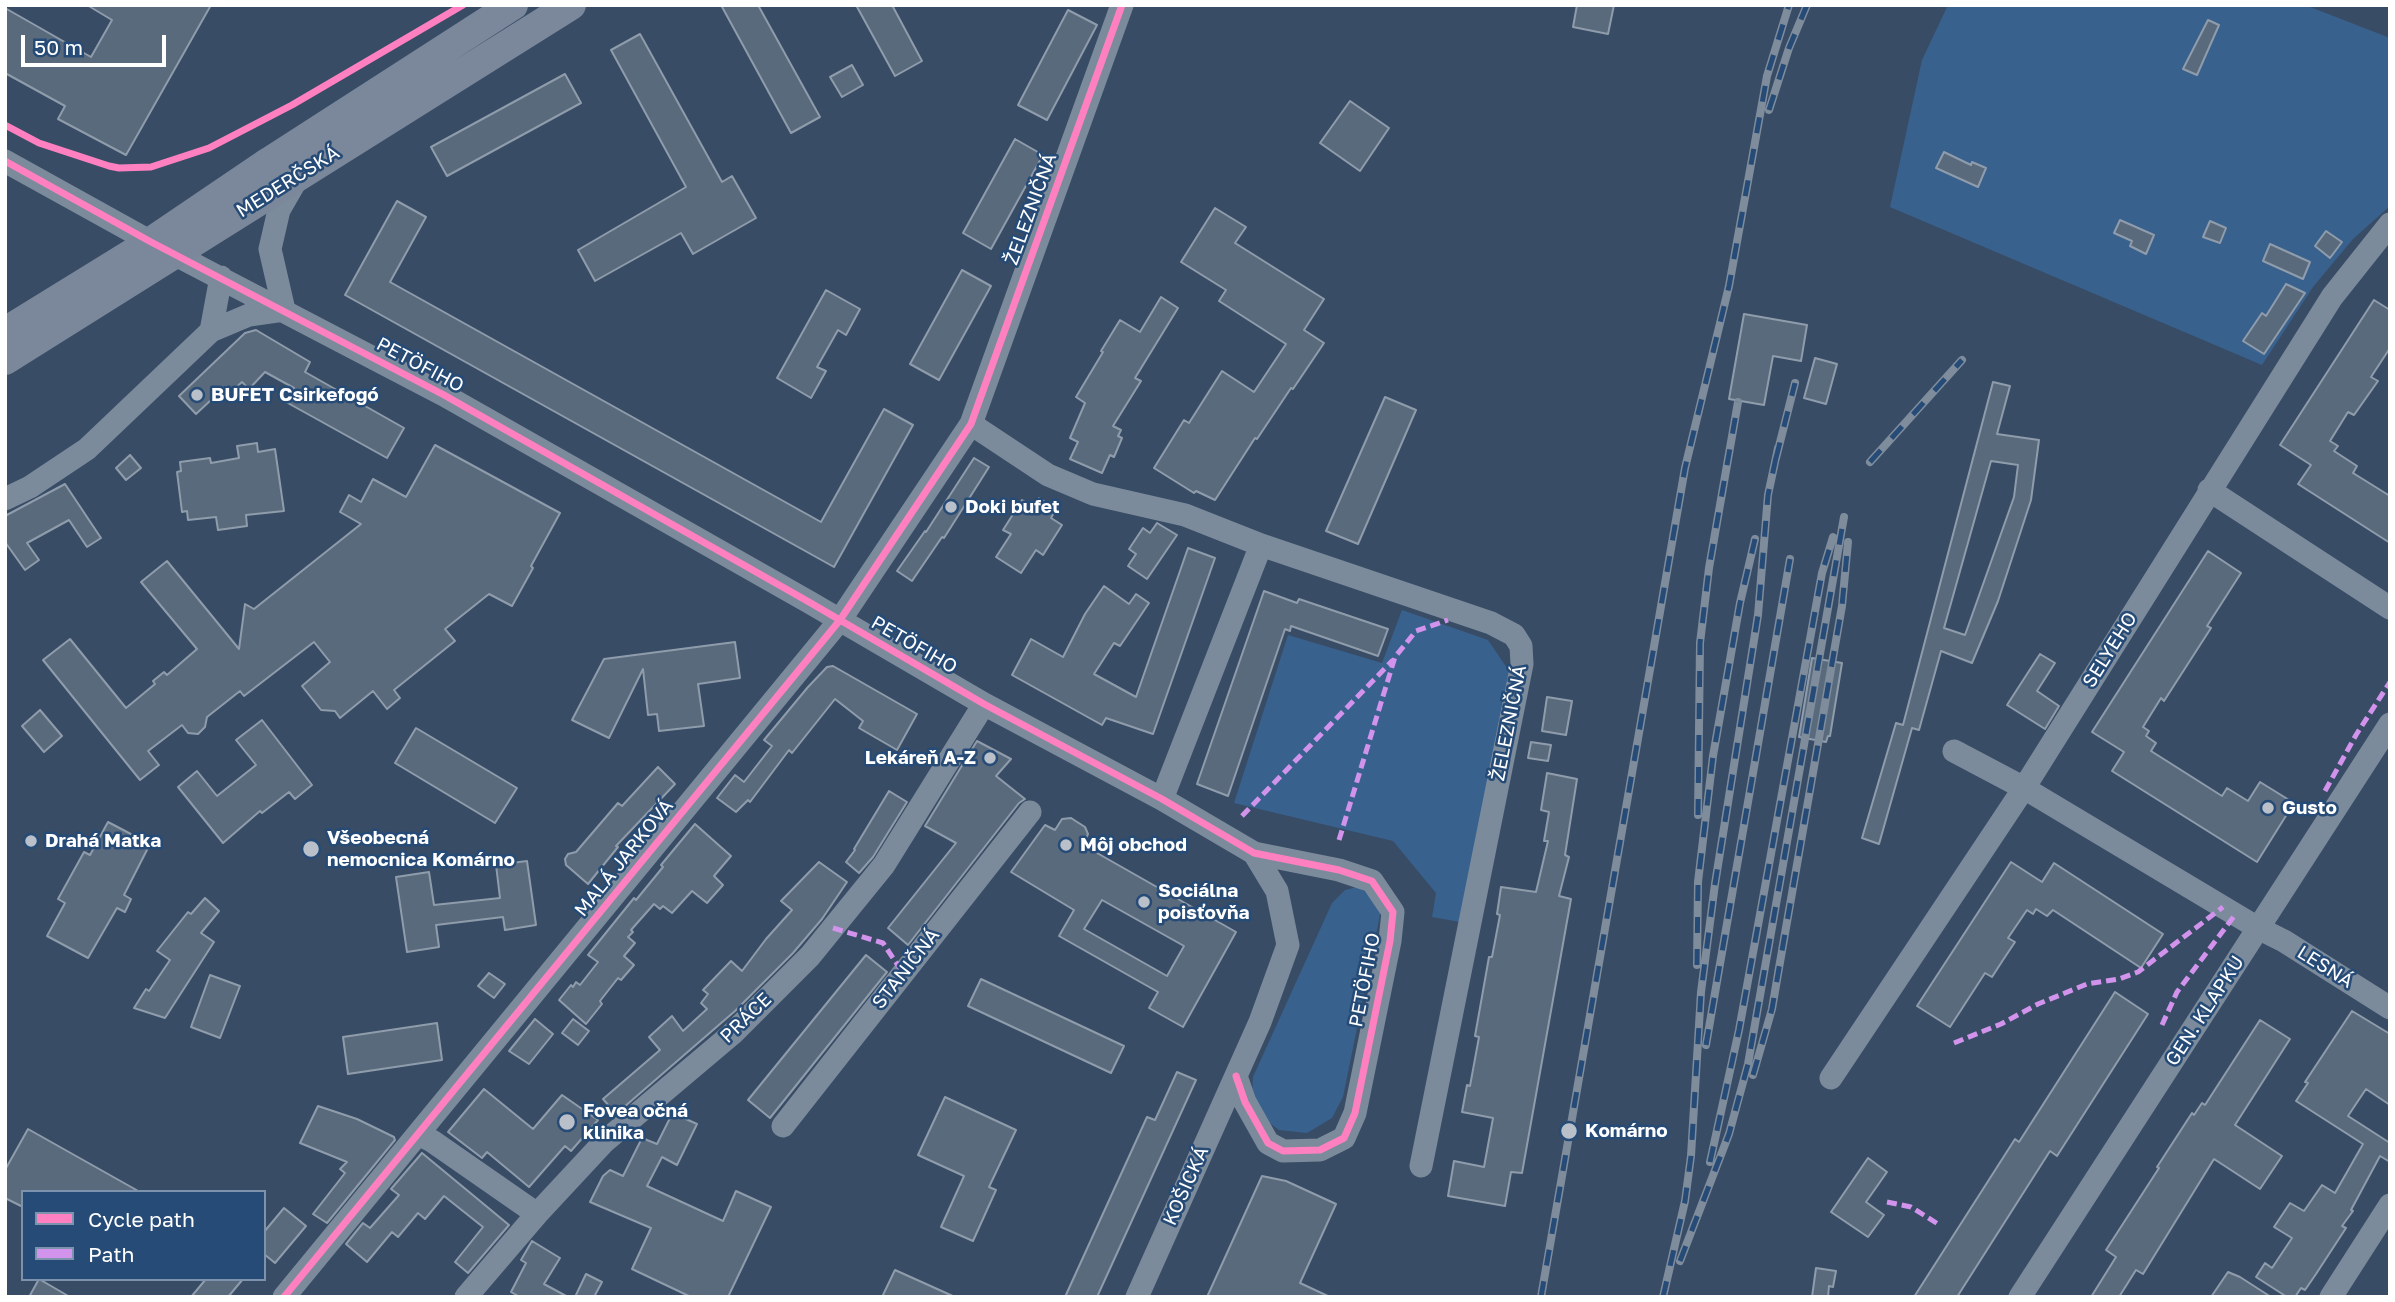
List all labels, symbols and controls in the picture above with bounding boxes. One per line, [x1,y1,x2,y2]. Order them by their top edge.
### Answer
scale bar [24,21,170,65]
text: 50 m [34,34,83,60]
street label: MEDERČSKÁ [232,141,344,223]
street label: ŽELEZNIČNÁ [1000,150,1062,268]
street label: PETÖFIHO [373,333,467,397]
place label: BUFET Csirkefogó [211,384,379,406]
marker: BUFET Csirkefogó [189,387,205,403]
place label: Doki bufet [965,496,1060,518]
marker: Doki bufet [943,499,959,515]
street label: SELYEHO [2078,608,2142,692]
street label: PETÖFIHO [867,611,961,679]
street label: ŽELEZNIČNÁ [1487,663,1531,783]
place label: Lekáreň A-Z [865,747,976,769]
marker: Lekáreň A-Z [982,750,998,766]
street label: MALÁ JARKOVÁ [570,795,678,921]
place label: Gusto [2282,797,2337,819]
marker: Gusto [2260,800,2276,816]
place label: Všeobecná nemocnica Komárno [327,827,515,871]
place label: Drahá Matka [45,830,161,852]
marker: Drahá Matka [23,833,39,849]
place label: Môj obchod [1080,834,1187,856]
marker: Môj obchod [1058,837,1074,853]
marker: Všeobecná nemocnica Komárno [301,839,321,859]
place label: Sociálna poisťovňa [1158,880,1249,924]
marker: Sociálna poisťovňa [1136,894,1152,910]
street label: STANIČNÁ [868,924,944,1014]
street label: PETÖFIHO [1345,931,1385,1029]
street label: LESNÁ [2293,941,2357,993]
street label: GEN. KLAPKU [2161,952,2249,1070]
street label: PRÁCE [716,988,776,1048]
place label: Fovea očná klinika [583,1100,688,1144]
marker: Fovea očná klinika [557,1112,577,1132]
place label: Komárno [1585,1120,1668,1142]
marker: Komárno [1559,1121,1579,1141]
street label: KOŠICKÁ [1158,1143,1214,1229]
legend [21,1190,266,1281]
text: Cycle path [88,1206,195,1232]
text: Path [88,1241,135,1267]

